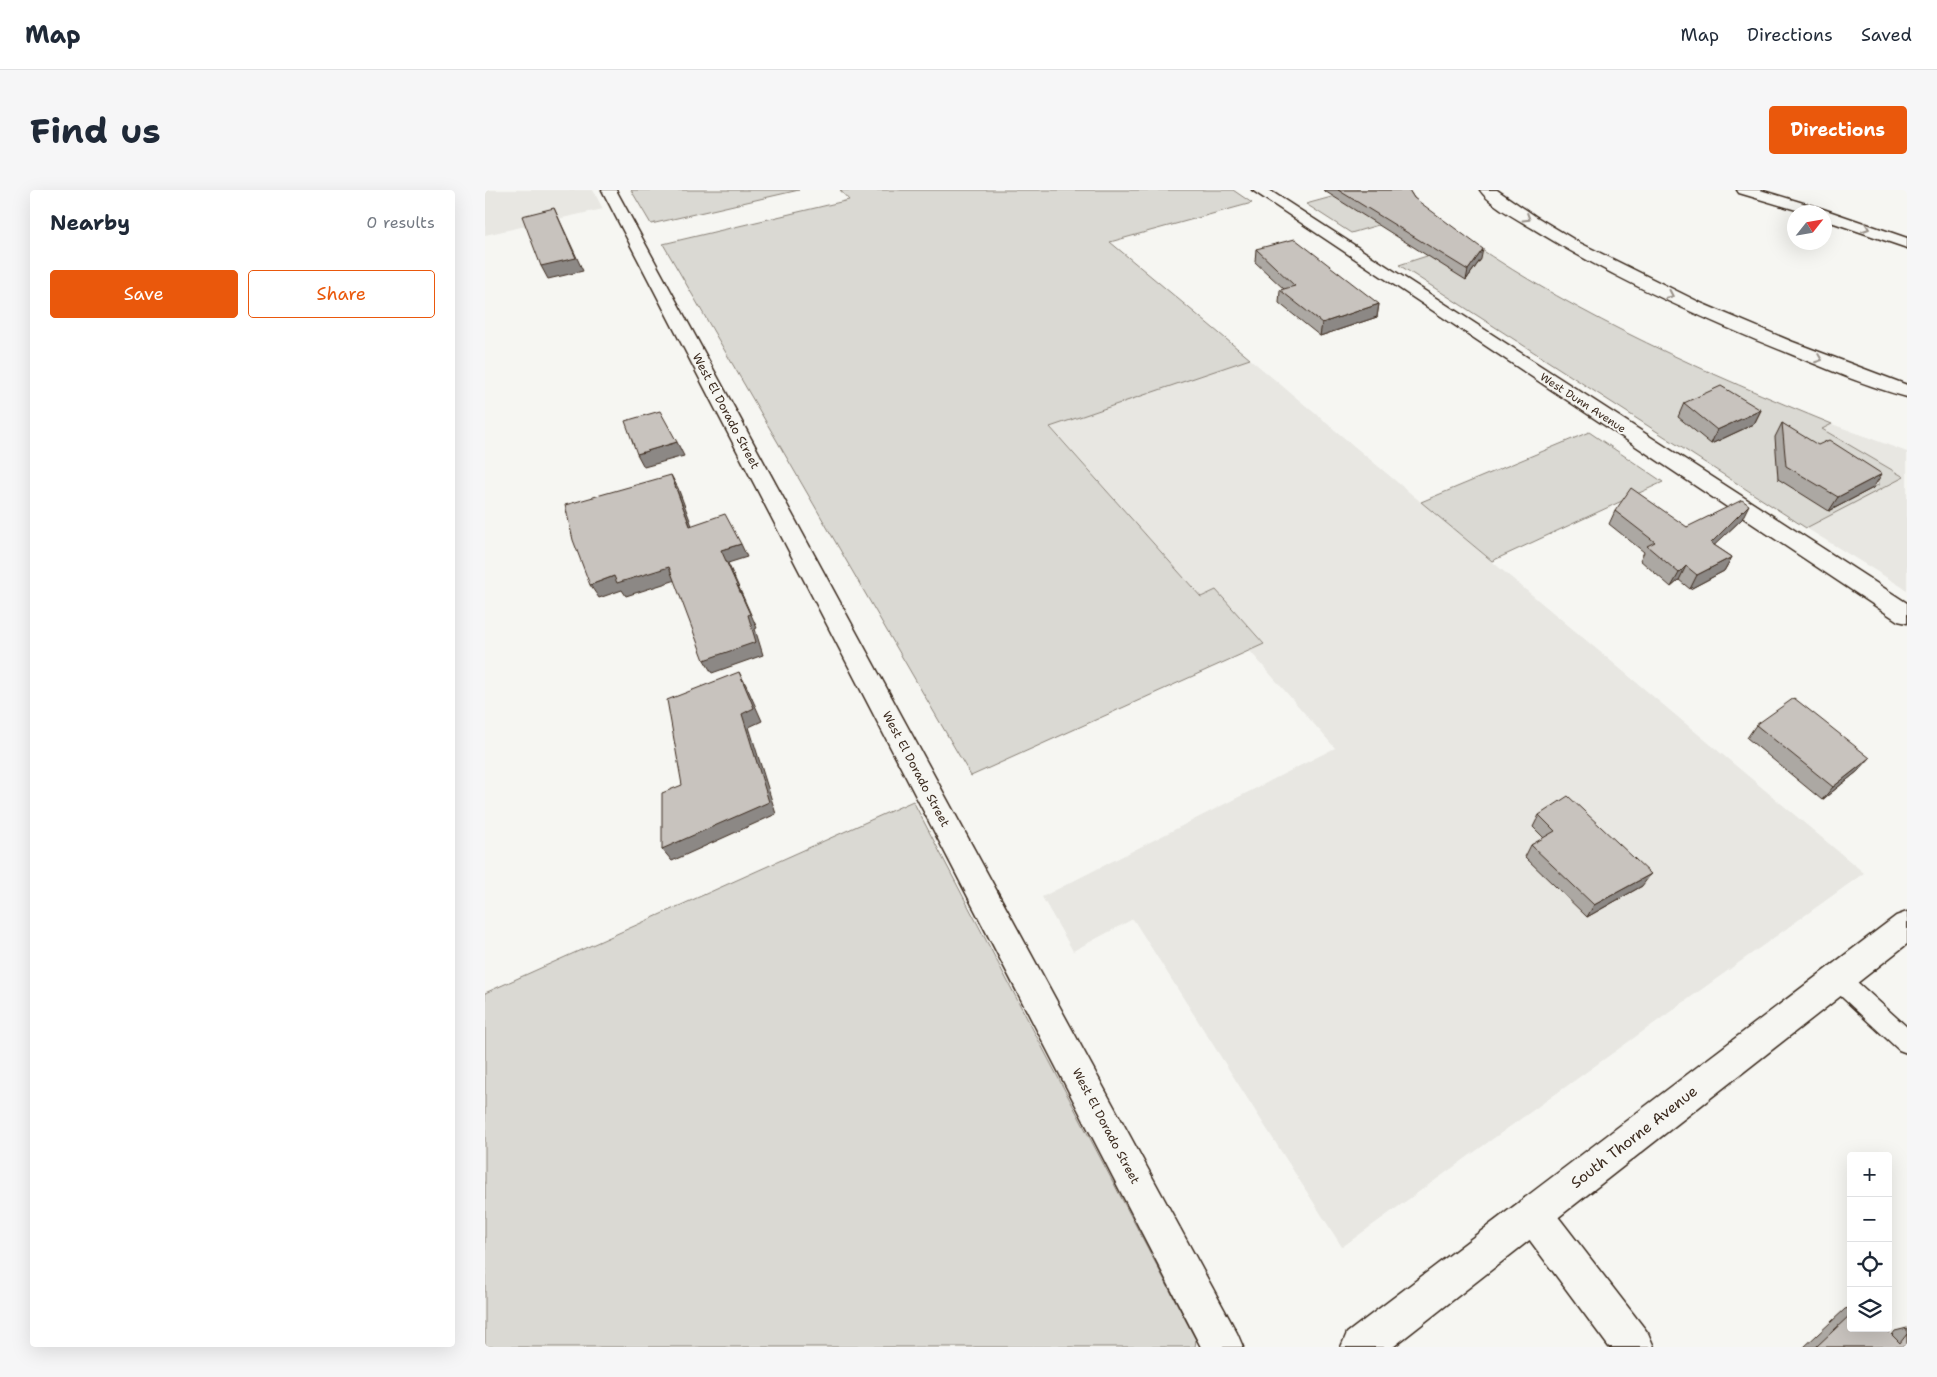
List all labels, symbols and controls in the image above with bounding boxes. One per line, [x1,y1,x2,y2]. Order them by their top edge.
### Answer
text: Map [25,19,81,51]
text: Map [1681,23,1719,47]
text: Directions [1747,23,1833,47]
text: Saved [1861,23,1912,47]
button: Directions [1769,106,1907,154]
text: Find us [30,107,161,154]
north arrow [1787,205,1832,250]
text: Nearby [50,209,130,237]
one-way arrow [1521,211,1530,221]
text: 0 results [366,212,435,233]
one-way arrow [1861,222,1870,232]
button: Save [50,270,238,318]
button: Share [248,270,435,318]
one-way arrow [1665,289,1674,299]
street label: West El Dorado Street [689,350,763,472]
one-way arrow [1814,353,1823,363]
street label: West Dunn Avenue [1537,370,1629,436]
street label: West El Dorado Street [879,708,953,830]
street label: West El Dorado Street [1069,1065,1143,1187]
street label: South Thorne Avenue [1567,1081,1701,1193]
map controls [1847,1152,1892,1332]
button: + [1847,1152,1892,1197]
button: − [1847,1197,1892,1242]
button: locate [1847,1242,1892,1287]
button: layers [1847,1287,1892,1332]

